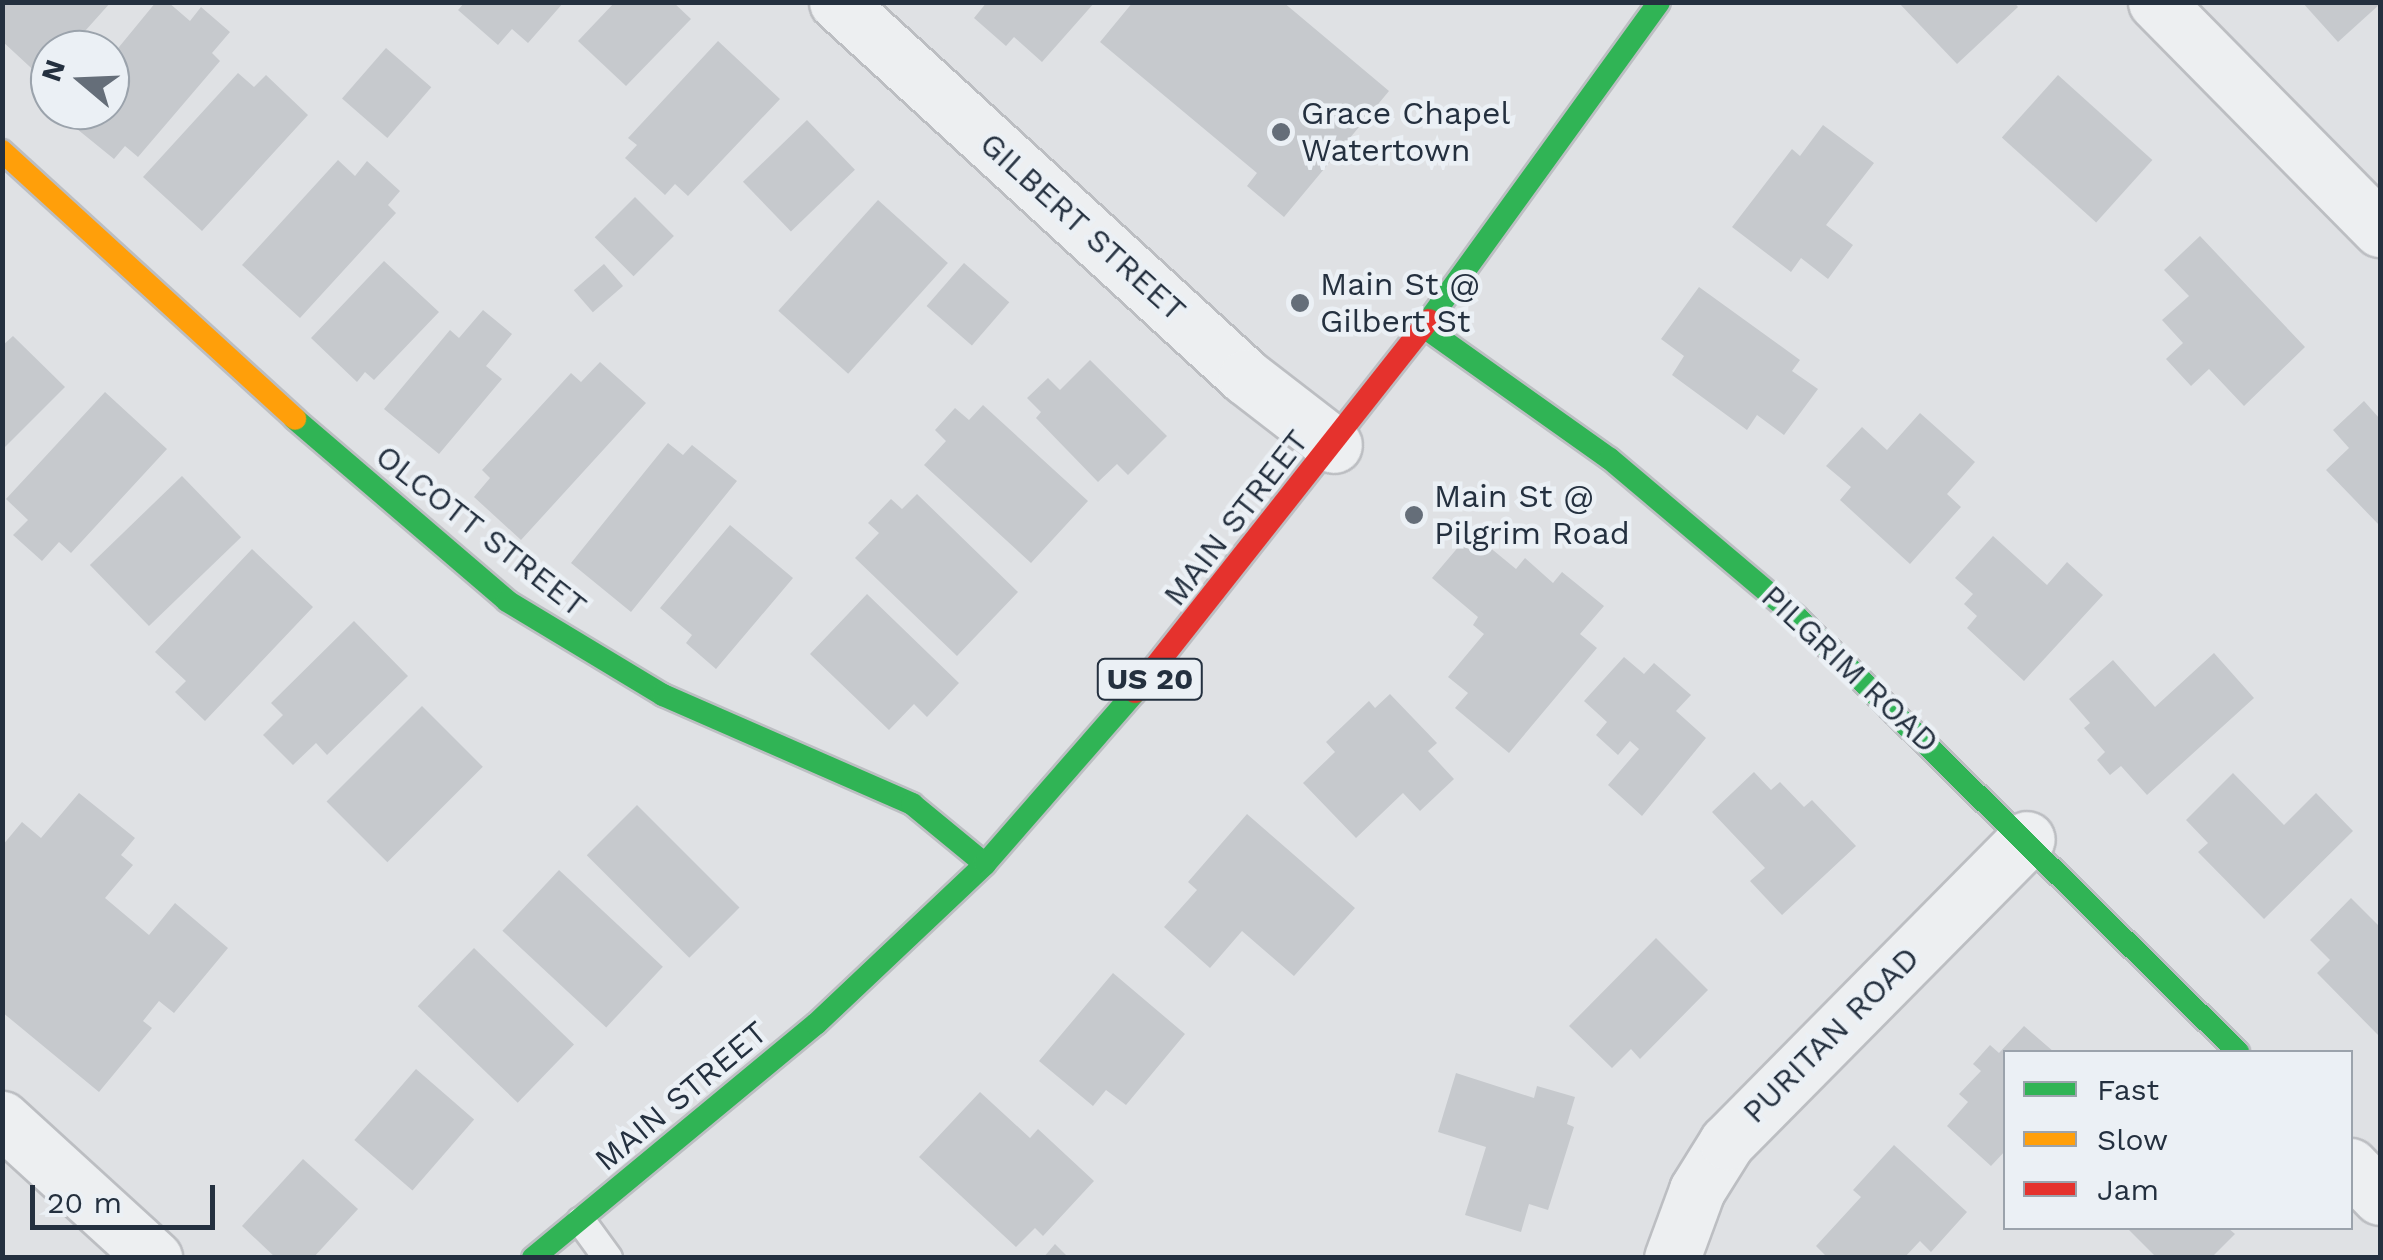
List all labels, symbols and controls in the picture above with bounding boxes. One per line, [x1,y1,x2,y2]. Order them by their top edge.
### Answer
north arrow [30,30,130,130]
text: N [34,56,72,86]
place label: Grace Chapel Watertown [1301,95,1510,170]
marker: Grace Chapel Watertown [1270,121,1292,143]
street label: GILBERT STREET [972,124,1194,330]
place label: Main St @ Gilbert St [1320,266,1480,341]
marker: Main St @ Gilbert St [1289,292,1311,314]
street label: MAIN STREET [1155,422,1317,614]
street label: OLCOTT STREET [368,437,594,625]
place label: Main St @ Pilgrim Road [1434,478,1630,553]
marker: Main St @ Pilgrim Road [1403,504,1425,526]
street label: PILGRIM ROAD [1754,577,1946,761]
road number: US 20 [1095,654,1205,704]
street label: PURITAN ROAD [1735,939,1927,1131]
street label: MAIN STREET [587,1013,775,1179]
legend [2003,1050,2353,1230]
text: Fast [2097,1072,2159,1107]
text: Slow [2097,1122,2168,1157]
scale bar [35,1165,220,1227]
text: Jam [2097,1172,2159,1207]
text: 20 m [47,1185,122,1220]

